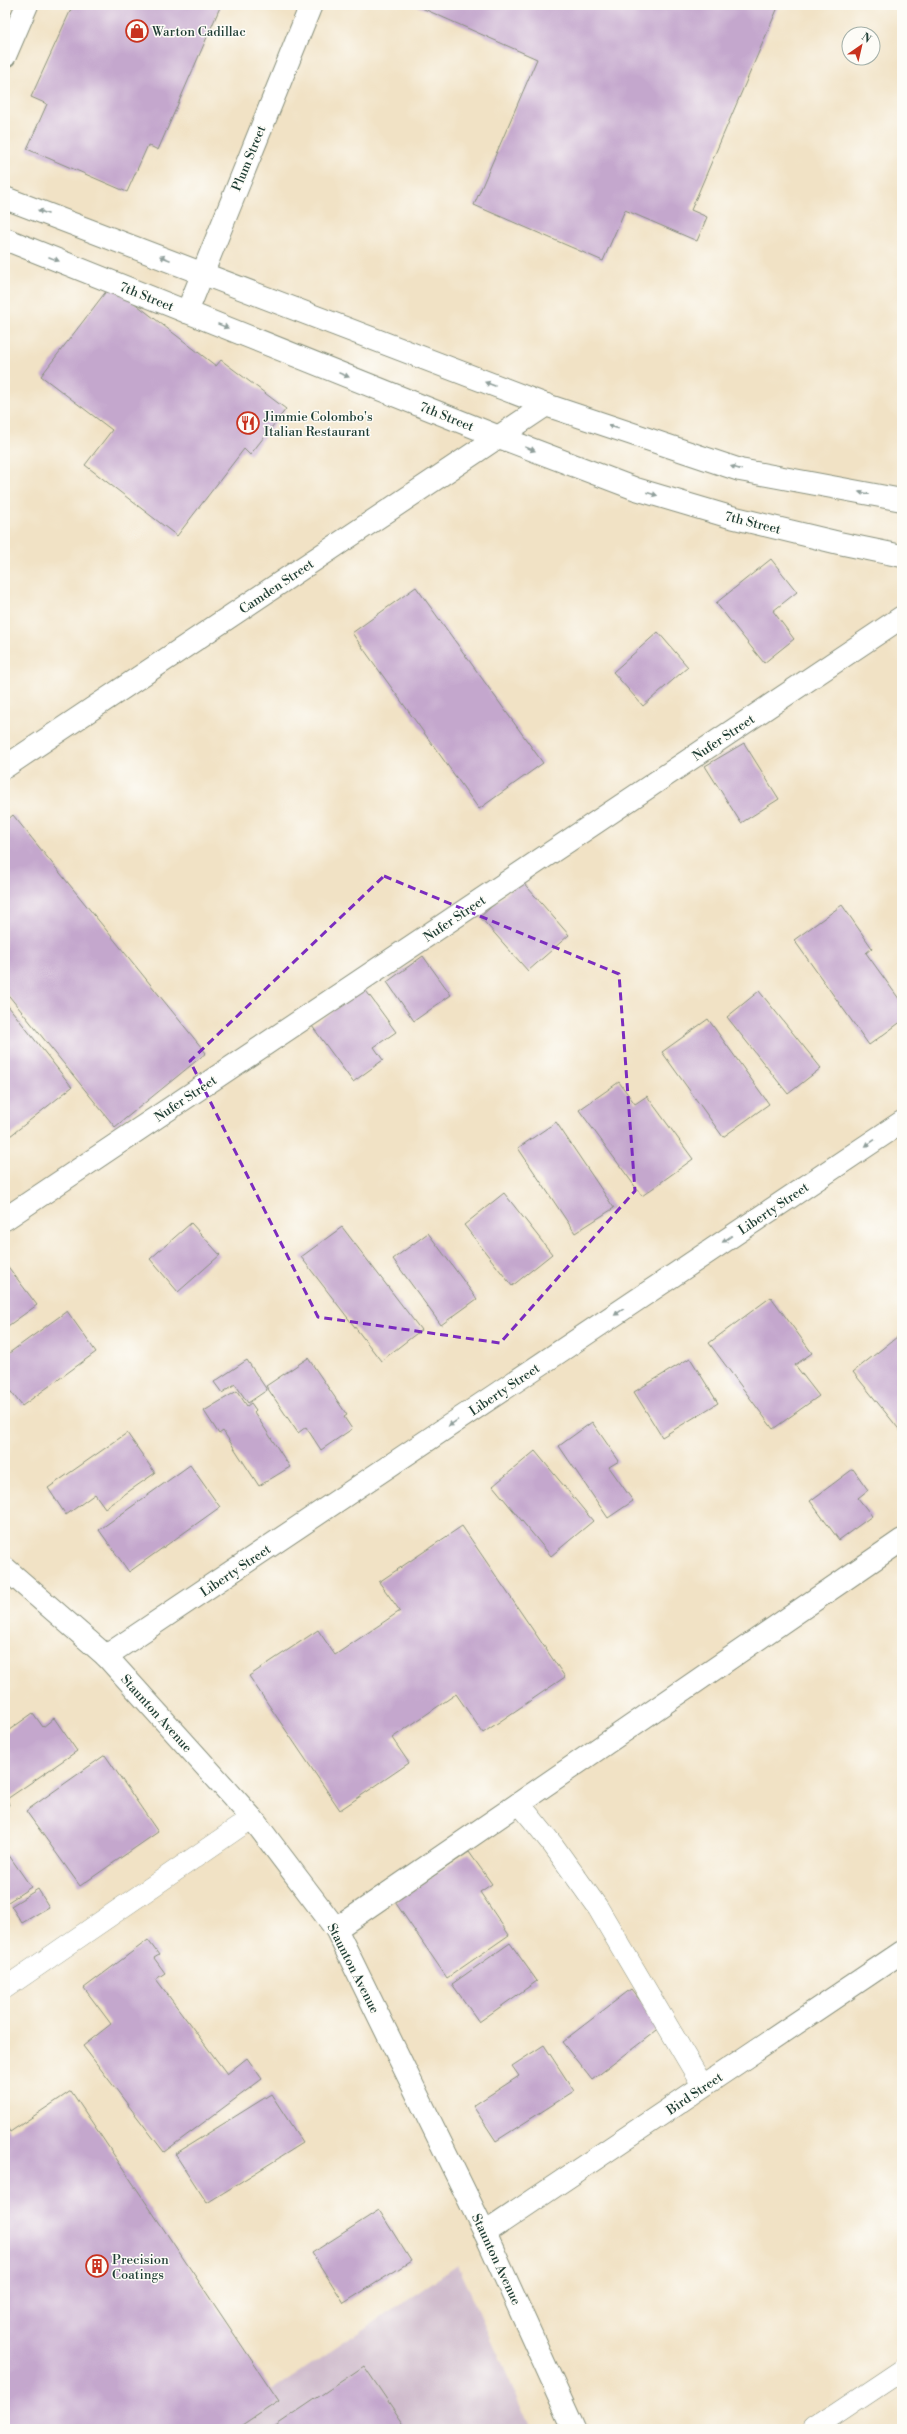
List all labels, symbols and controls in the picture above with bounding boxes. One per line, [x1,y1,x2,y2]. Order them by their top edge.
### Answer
shop icon: Warton Cadillac [124,18,150,44]
place label: Warton Cadillac [151,24,246,40]
north arrow [841,26,881,66]
text: N [859,30,874,47]
street label: Plum Street [228,123,270,194]
one-way arrow [37,209,49,215]
one-way arrow [158,255,170,261]
one-way arrow [49,256,61,262]
street label: 7th Street [117,279,176,315]
one-way arrow [218,324,230,330]
one-way arrow [339,372,351,378]
one-way arrow [484,380,496,386]
street label: 7th Street [417,399,476,435]
place label: Jimmie Colombo's Italian Restaurant [263,409,373,440]
restaurant icon: Jimmie Colombo's Italian Restaurant [235,410,261,436]
one-way arrow [606,424,618,430]
one-way arrow [524,446,536,452]
one-way arrow [730,465,742,471]
one-way arrow [858,490,870,496]
one-way arrow [646,491,658,497]
street label: 7th Street [723,508,783,538]
street label: Camden Street [236,556,317,618]
street label: Nufer Street [689,711,758,764]
street label: Nufer Street [420,892,489,945]
street label: Nufer Street [151,1072,220,1125]
one-way arrow [864,1140,875,1147]
street label: Liberty Street [735,1179,812,1238]
one-way arrow [722,1235,732,1243]
one-way arrow [614,1308,624,1316]
street label: Liberty Street [466,1360,543,1419]
one-way arrow [448,1419,458,1427]
street label: Liberty Street [197,1541,274,1600]
street label: Staunton Avenue [117,1672,196,1756]
street label: Staunton Avenue [323,1921,383,2017]
street label: Bird Street [663,2069,726,2119]
street label: Staunton Avenue [468,2211,524,2308]
place label: Precision Coatings [112,2252,169,2283]
building icon: Precision Coatings [84,2253,110,2279]

